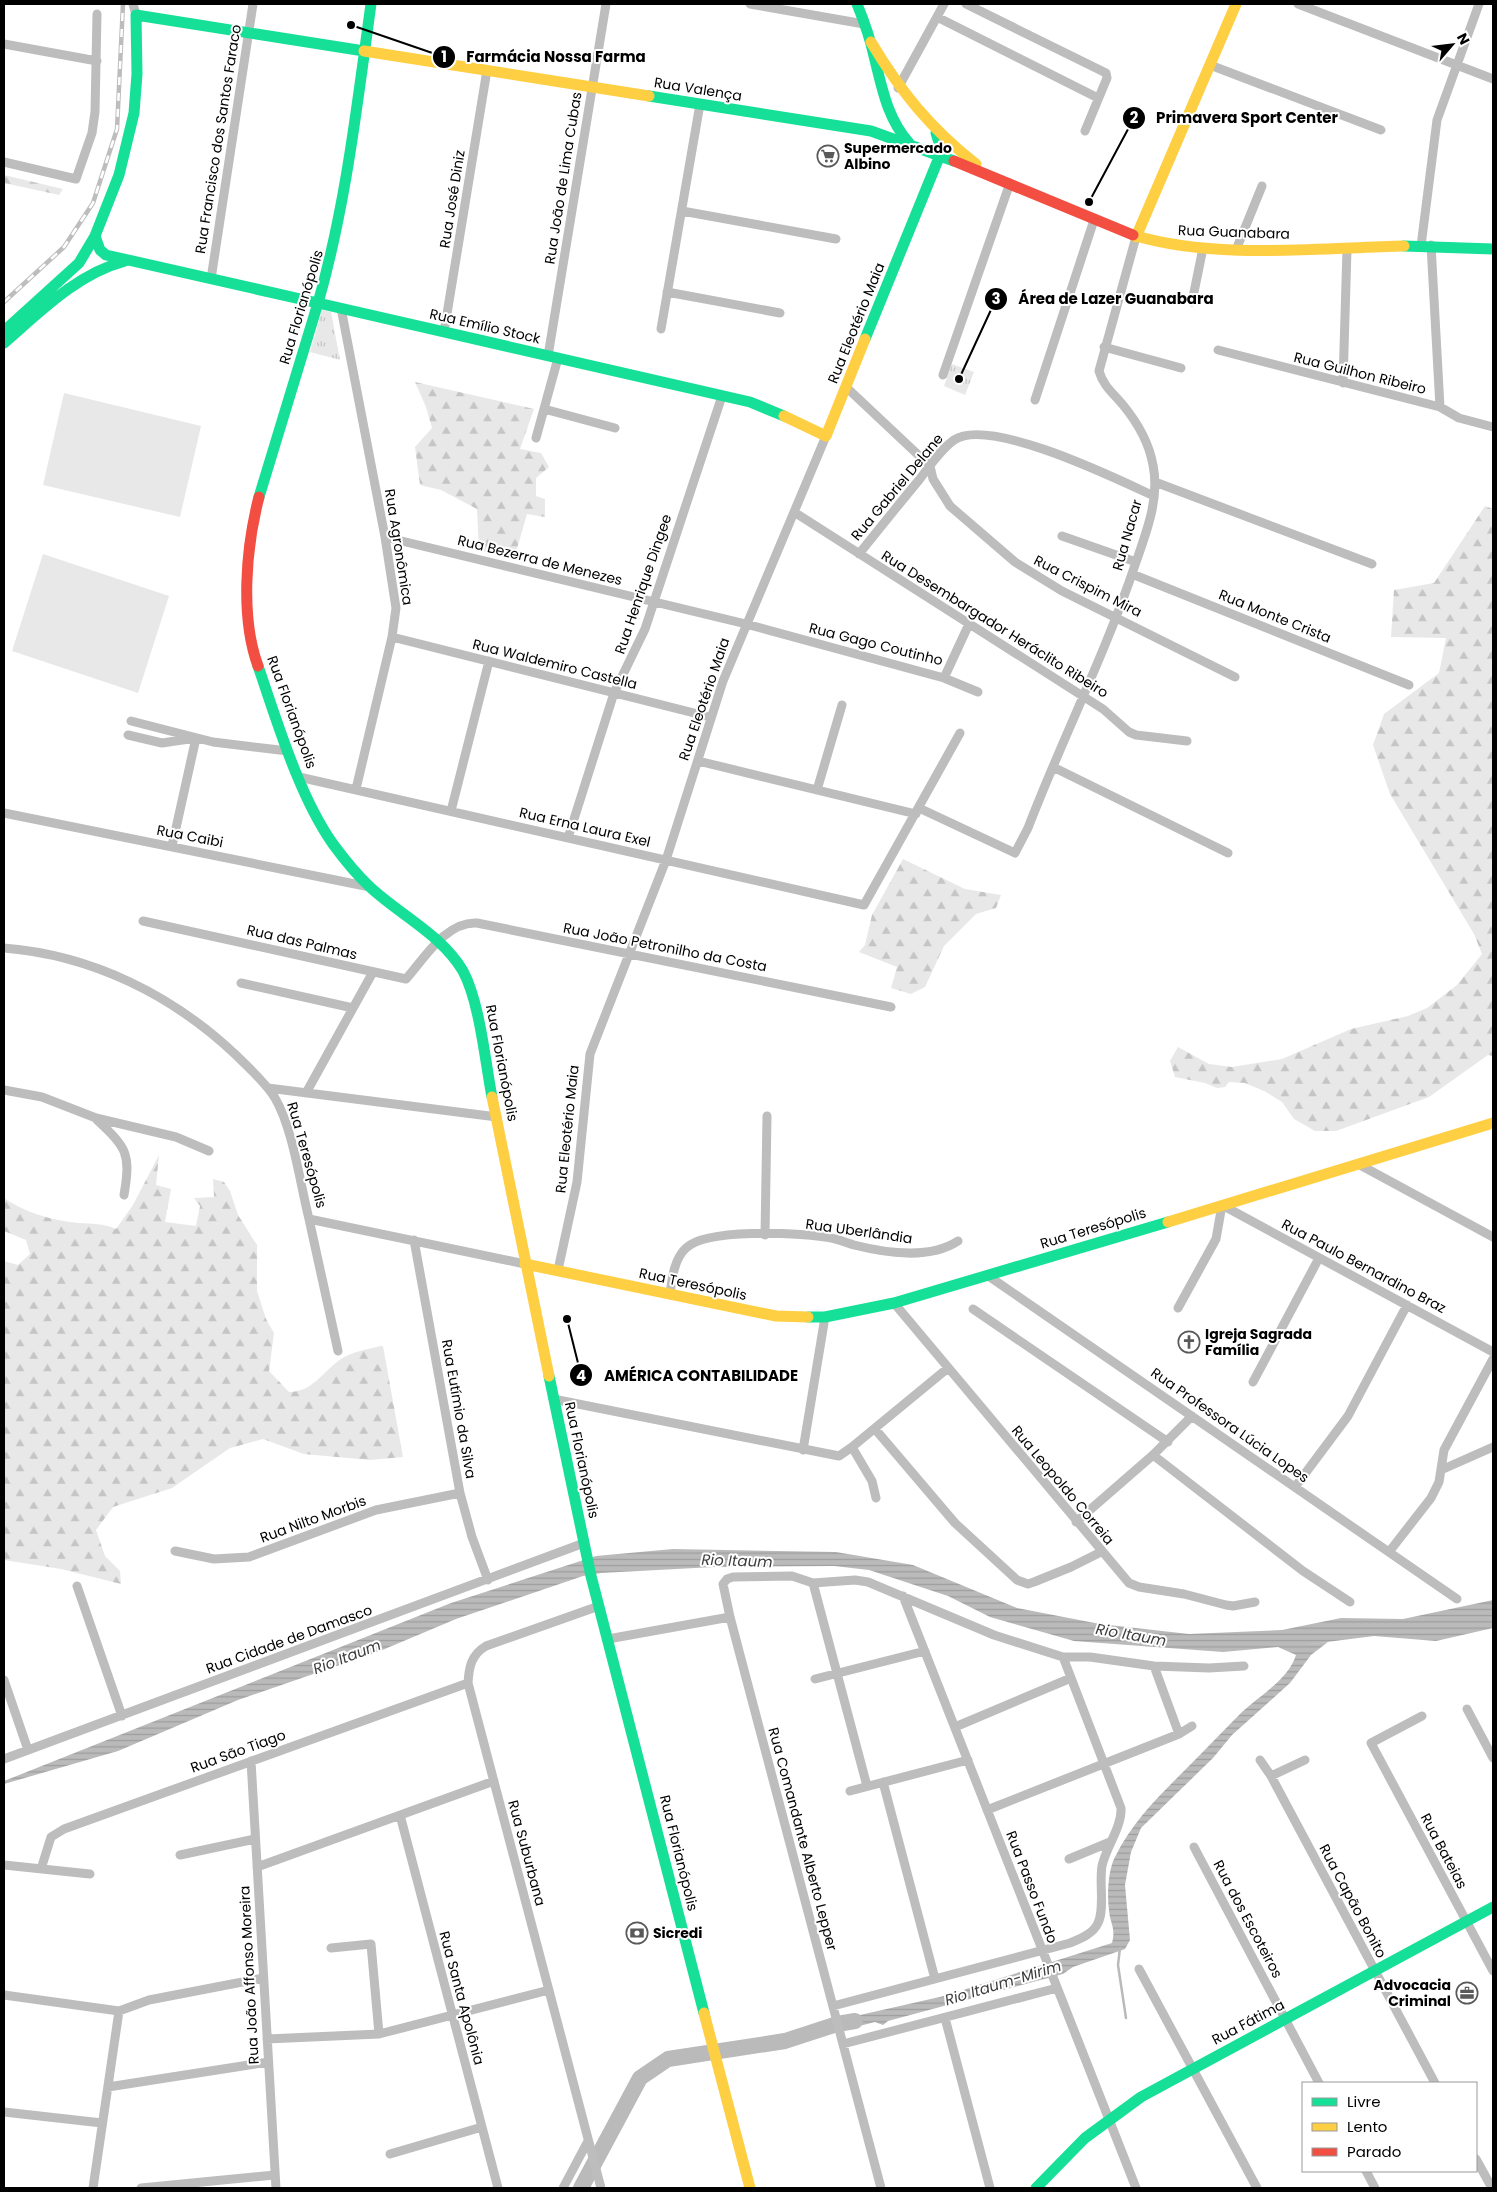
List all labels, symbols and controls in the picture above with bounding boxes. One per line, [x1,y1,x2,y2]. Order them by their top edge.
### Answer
north arrow [1427,20,1477,70]
street label: Rua Francisco dos Santos Faraco [190,23,246,255]
text: N [1452,30,1475,48]
callout: Farmácia Nossa Farma [431,42,656,72]
text: 1 [441,46,447,67]
text: Farmácia Nossa Farma [466,46,646,67]
street label: Rua Valença [653,72,743,106]
street label: Rua João de Lima Cubas [539,90,587,266]
callout: Primavera Sport Center [1121,103,1348,133]
text: 2 [1130,107,1139,128]
text: Primavera Sport Center [1156,107,1339,128]
place label: Supermercado Albino [844,138,952,174]
supermarket icon: Supermercado Albino [816,144,840,168]
street label: Rua José Diniz [434,149,470,249]
street label: Rua Guanabara [1178,220,1290,244]
street label: Rua Florianópolis [274,247,328,367]
street label: Rua Eleotério Maia [823,260,889,386]
callout: Área de Lazer Guanabara [983,284,1223,314]
text: 3 [991,288,1001,309]
text: Área de Lazer Guanabara [1018,288,1214,309]
street label: Rua Emílio Stock [428,304,543,349]
street label: Rua Guilhon Ribeiro [1292,347,1428,399]
street label: Rua Gabriel Delane [846,429,948,545]
street label: Rua Agronômica [380,487,418,607]
street label: Rua Nacar [1107,497,1147,573]
street label: Rua Henrique Dingee [610,511,676,657]
street label: Rua Bezerra de Menezes [455,530,625,590]
street label: Rua Desembargador Heráclito Ribeiro [878,546,1112,702]
street label: Rua Crispim Mira [1031,550,1145,622]
street label: Rua Monte Crista [1216,584,1334,648]
street label: Rua Gago Coutinho [807,618,945,670]
street label: Rua Waldemiro Castella [471,634,639,694]
street label: Rua Eleotério Maia [674,635,734,763]
street label: Rua Florianópolis [262,653,322,771]
street label: Rua Erna Laura Exel [517,802,653,852]
street label: Rua Caibi [155,820,225,852]
street label: Rua João Petronilho da Costa [561,917,769,977]
street label: Rua das Palmas [245,920,359,964]
street label: Rua Florianópolis [481,1003,523,1123]
street label: Rua Eleotério Maia [550,1064,584,1194]
street label: Rua Teresópolis [282,1100,332,1210]
street label: Rua Teresópolis [1038,1202,1148,1254]
street label: Rua Uberlândia [804,1214,914,1248]
street label: Rua Paulo Bernardino Braz [1278,1214,1450,1318]
street label: Rua Teresópolis [637,1263,749,1305]
place label: Igreja Sagrada Família [1205,1324,1312,1360]
church icon: Igreja Sagrada Família [1177,1330,1201,1354]
street label: Rua Eutímio da Silva [437,1338,481,1480]
callout: AMÉRICA CONTABILIDADE [569,1360,808,1390]
street label: Rua Professora Lúcia Lopes [1147,1363,1313,1487]
text: 4 [576,1365,586,1386]
text: AMÉRICA CONTABILIDADE [604,1365,798,1386]
street label: Rua Florianópolis [560,1400,604,1520]
street label: Rua Leopoldo Correia [1007,1421,1119,1549]
street label: Rua Nilto Morbis [257,1491,369,1547]
water label: Rio Itaum [701,1549,773,1572]
street label: Rua Cidade de Damasco [203,1600,375,1678]
water label: Rio Itaum [1094,1618,1168,1651]
water label: Rio Itaum [310,1634,384,1679]
street label: Rua São Tiago [188,1724,288,1777]
street label: Rua Comandante Alberto Lepper [764,1725,842,1953]
street label: Rua Florianópolis [655,1793,703,1913]
street label: Rua Suburbana [503,1798,551,1908]
street label: Rua Bateias [1416,1810,1472,1892]
street label: Rua Passo Fundo [1001,1828,1063,1946]
street label: Rua Capão Bonito [1314,1840,1392,1962]
street label: Rua dos Escoteiros [1208,1857,1288,1981]
street label: Rua João Affonso Moreira [234,1885,264,2065]
bank icon: Sicredi [625,1921,649,1945]
place label: Sicredi [653,1923,702,1943]
street label: Rua Santa Apolônia [435,1929,489,2067]
water label: Rio Itaum-Mirim [942,1955,1064,2010]
place label: Advocacia Criminal [1373,1975,1451,2011]
office icon: Advocacia Criminal [1455,1981,1479,2005]
street label: Rua Fátima [1208,1994,1288,2050]
legend [1302,2082,1477,2172]
text: Livre [1347,2091,1380,2112]
text: Lento [1347,2116,1387,2137]
text: Parado [1347,2141,1401,2162]

